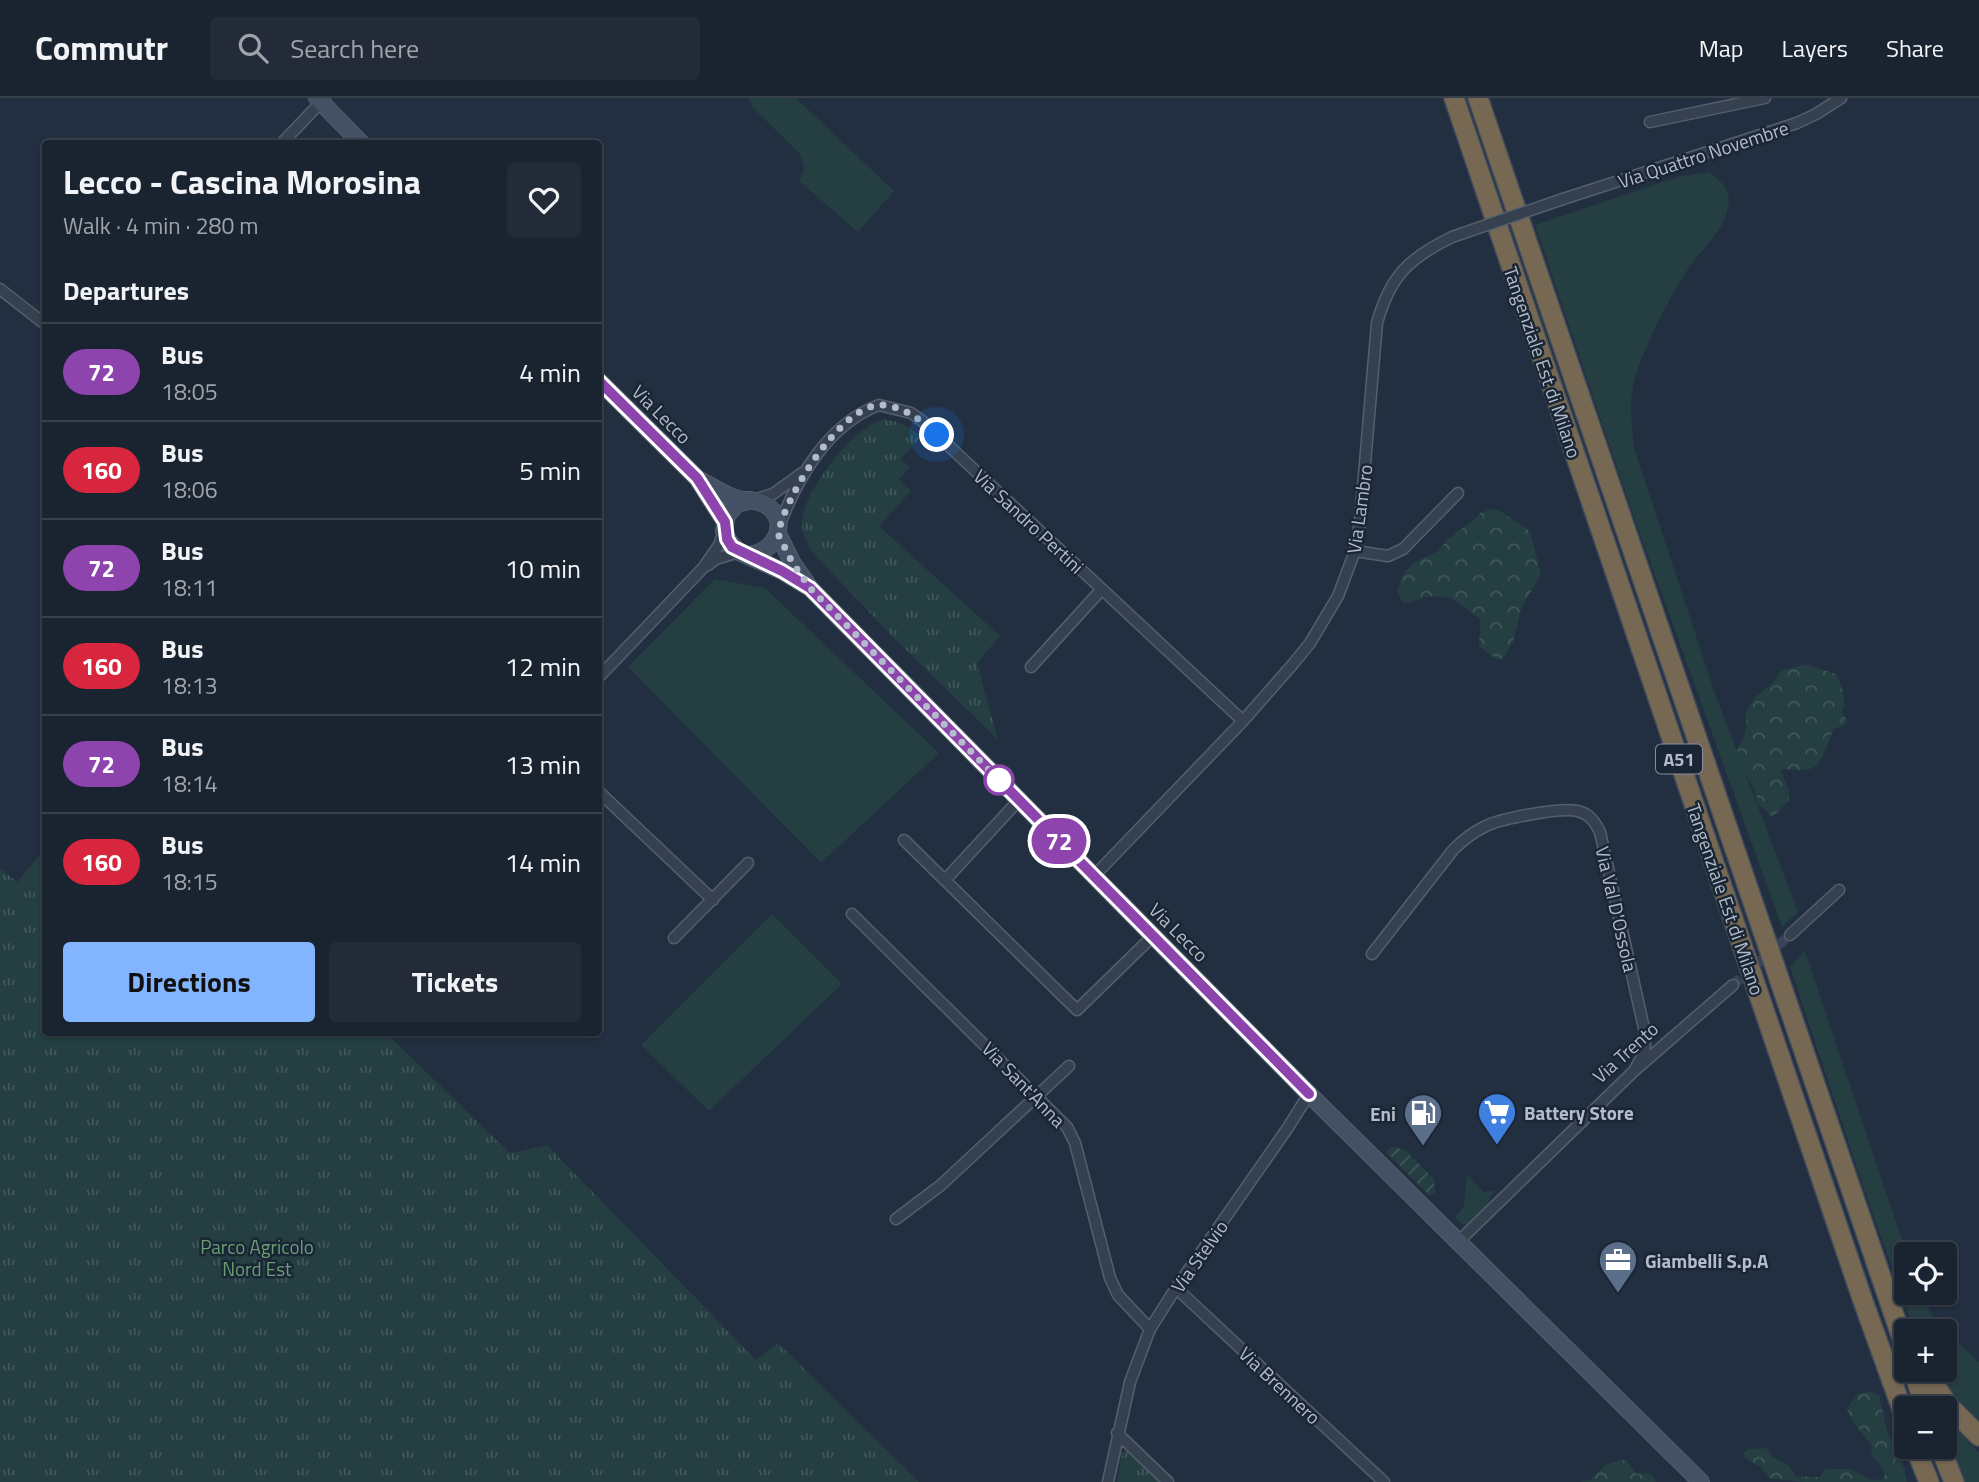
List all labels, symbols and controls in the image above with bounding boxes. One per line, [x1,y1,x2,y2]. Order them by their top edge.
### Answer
search box [210,17,700,80]
text: Commutr [35,23,168,73]
icon: search [234,29,272,67]
text: Search here [290,29,419,68]
text: Map [1699,30,1744,66]
text: Layers [1782,30,1848,66]
text: Share [1886,30,1944,66]
street label: Via Quattro Novembre [1614,113,1792,195]
text: Lecco - Cascina Morosina [63,157,421,207]
button: heart [507,163,581,237]
text: Walk · 4 min · 280 m [63,208,259,243]
street label: Tangenziale Est di Milano [1497,262,1589,462]
text: Departures [63,271,189,310]
text: Bus [161,335,203,374]
text: 4 min [519,353,581,392]
text: 72 [88,354,115,390]
text: 18:05 [161,374,218,409]
street label: Via Lecco [626,378,698,450]
your location [919,417,954,452]
text: Bus [161,433,203,472]
text: 5 min [519,451,581,490]
text: 160 [81,452,122,488]
street label: Via Sandro Pertini [967,462,1091,580]
street label: Via Lambro [1338,462,1380,556]
text: 18:06 [161,472,218,507]
text: Bus [161,531,203,570]
text: 10 min [505,549,581,588]
text: 72 [88,550,115,586]
text: 18:11 [161,570,218,605]
text: Bus [161,629,203,668]
text: 12 min [505,647,581,686]
text: 160 [81,648,122,684]
text: 18:13 [161,668,218,703]
text: Bus [161,727,203,766]
road number: A51 [1656,744,1702,774]
text: 13 min [505,745,581,784]
text: 72 [88,746,115,782]
unlabelled marker [984,765,1014,795]
text: 18:14 [161,766,218,801]
street label: Tangenziale Est di Milano [1680,799,1772,999]
line badge: 72 [1028,818,1090,864]
text: 72 [1046,823,1072,859]
text: Bus [161,825,203,864]
text: 14 min [505,843,581,882]
street label: Via Val D'Ossola [1588,843,1646,975]
text: 160 [81,844,122,880]
text: 18:15 [161,864,218,899]
street label: Via Lecco [1143,896,1215,968]
button: Directions [63,942,315,1022]
button: Tickets [329,942,581,1022]
street label: Via Trento [1586,1014,1664,1090]
street label: Via Sant'Anna [975,1034,1073,1134]
supermarket icon: Battery Store [1476,1091,1518,1146]
fuel station icon: Eni [1402,1092,1444,1147]
place label: Battery Store [1524,1098,1634,1127]
place label: Eni [1370,1099,1396,1128]
street label: Via Stelvio [1163,1214,1235,1298]
park label: Parco Agricolo Nord Est [200,1232,314,1283]
office icon: Giambelli S.p.A [1597,1239,1639,1294]
map controls [1894,1242,1957,1459]
button: locate [1894,1242,1957,1305]
place label: Giambelli S.p.A [1645,1246,1769,1275]
button: + [1894,1319,1957,1382]
street label: Via Brennero [1232,1339,1328,1431]
button: − [1894,1396,1957,1459]

